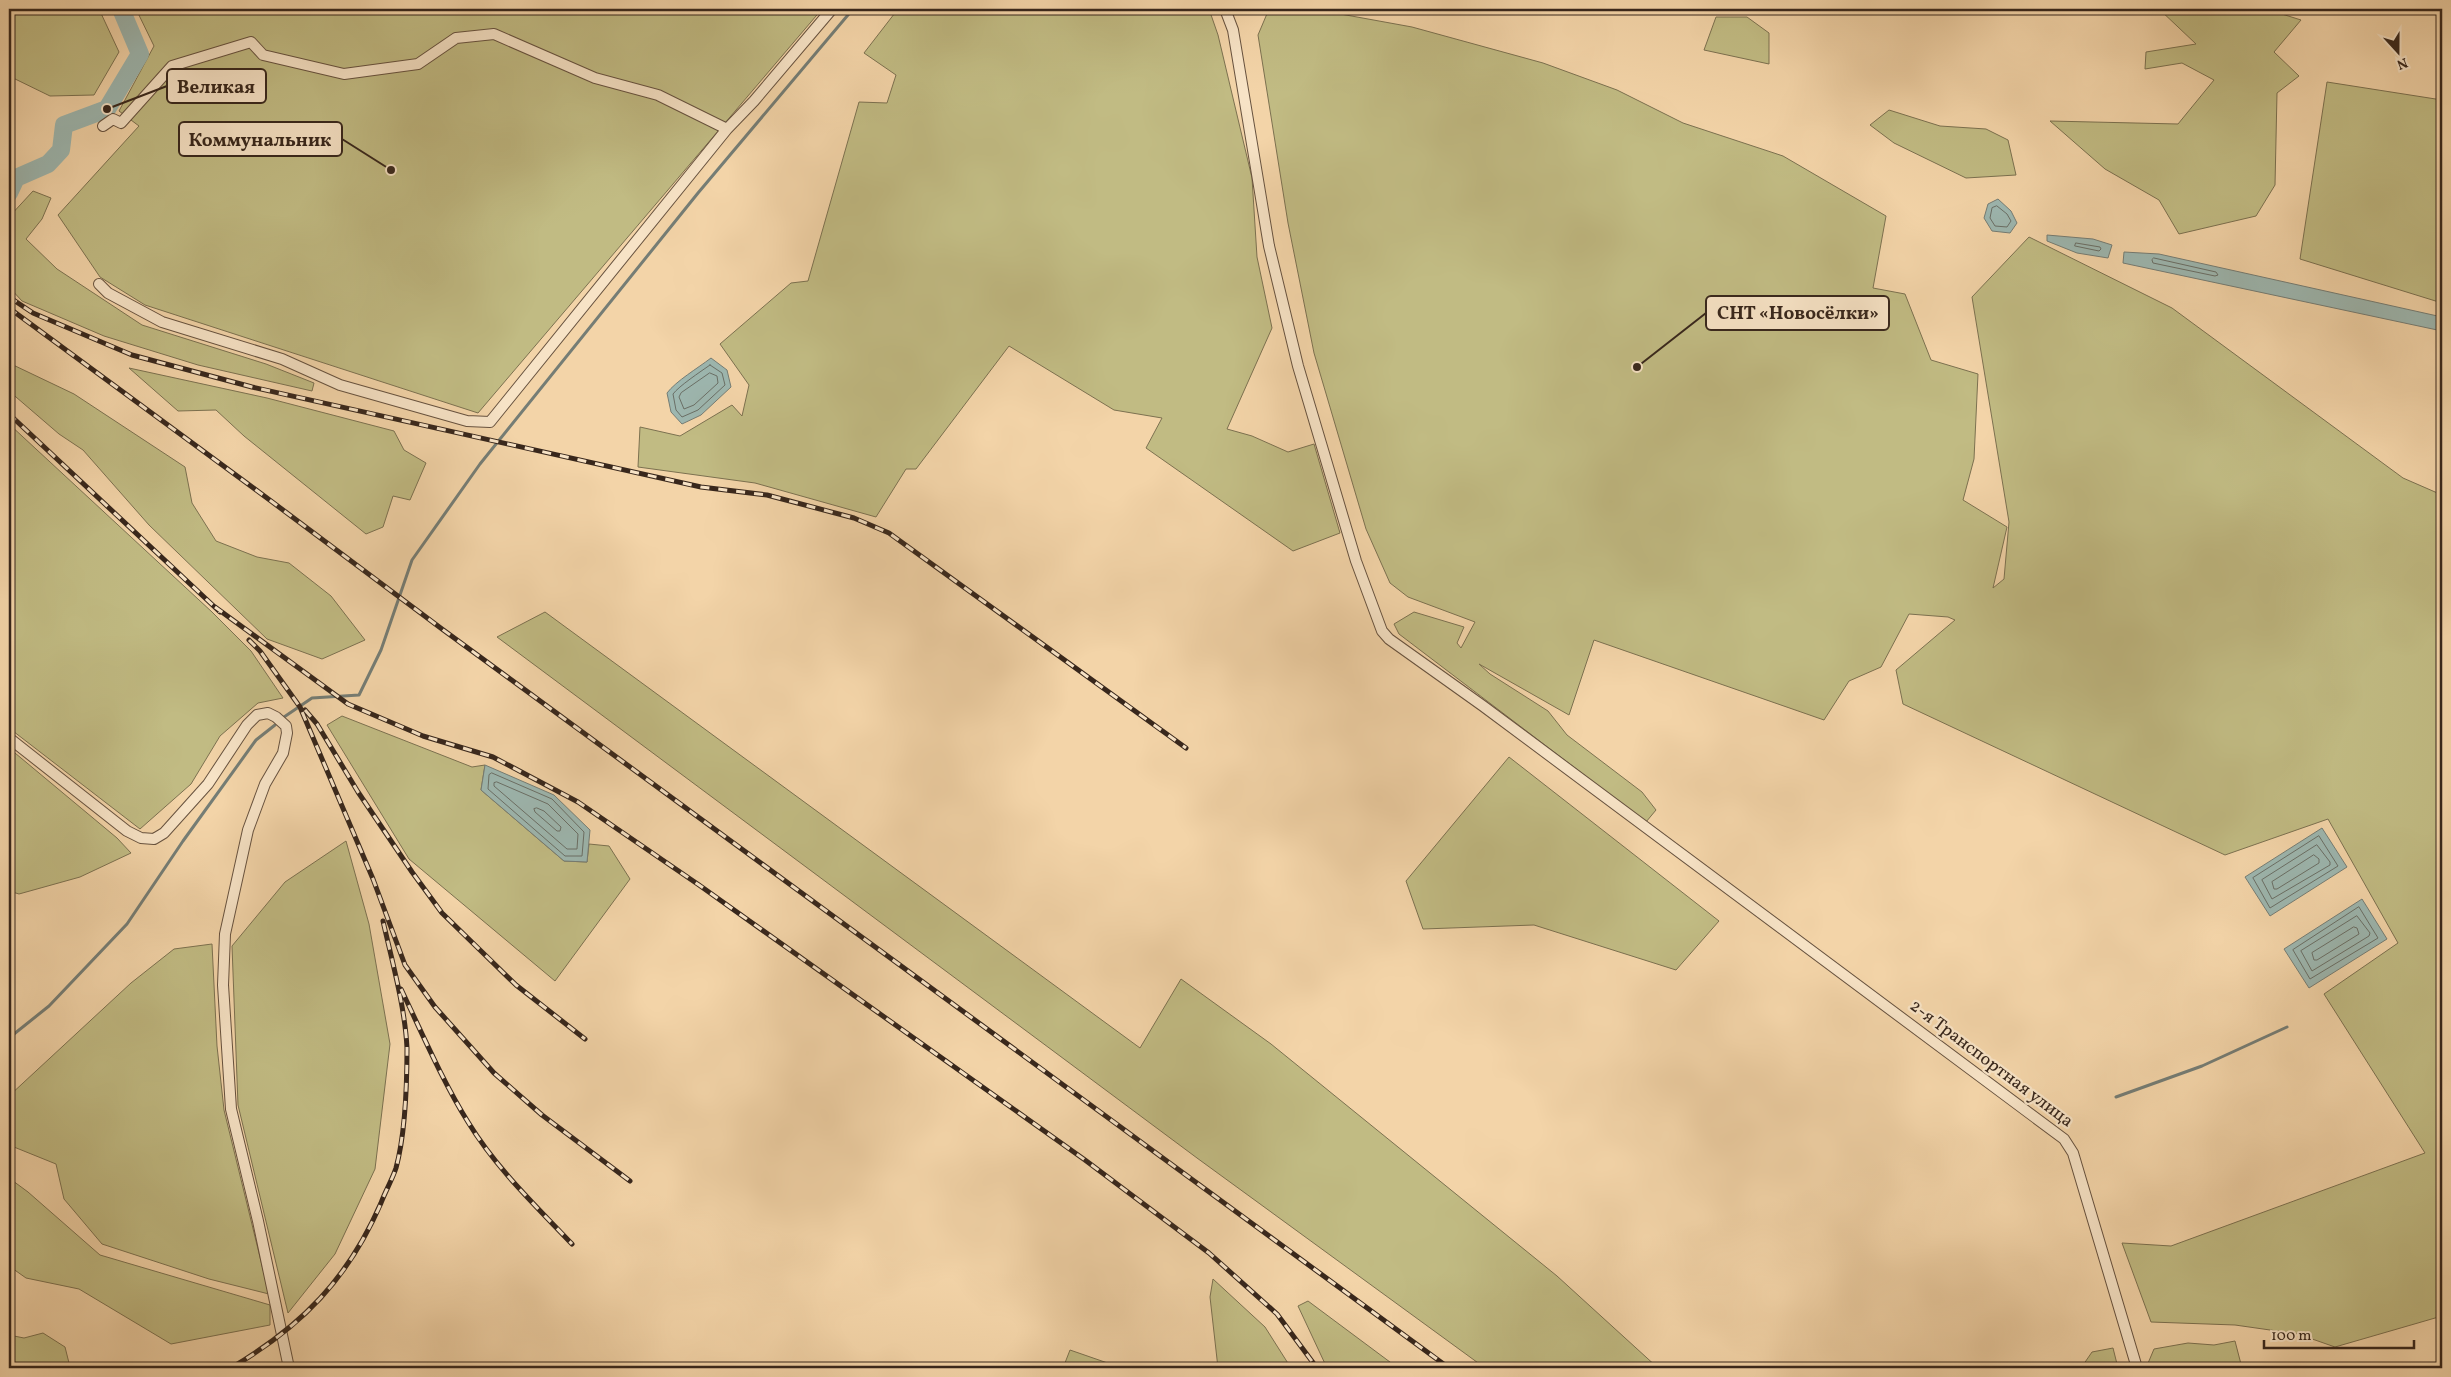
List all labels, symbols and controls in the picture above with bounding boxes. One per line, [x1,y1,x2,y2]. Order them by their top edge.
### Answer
north arrow [2374,28,2424,78]
text: N [2394,52,2410,73]
callout: Великая [167,69,266,103]
text: Великая [177,75,255,101]
callout: Коммунальник [179,122,342,156]
text: Коммунальник [189,128,332,154]
callout: СНТ «Новосёлки» [1706,296,1889,330]
text: СНТ «Новосёлки» [1717,301,1879,327]
street label: 2-я Транспортная улица [1904,994,2078,1134]
scale bar [2264,1317,2414,1349]
text: 100 m [2271,1326,2311,1347]

